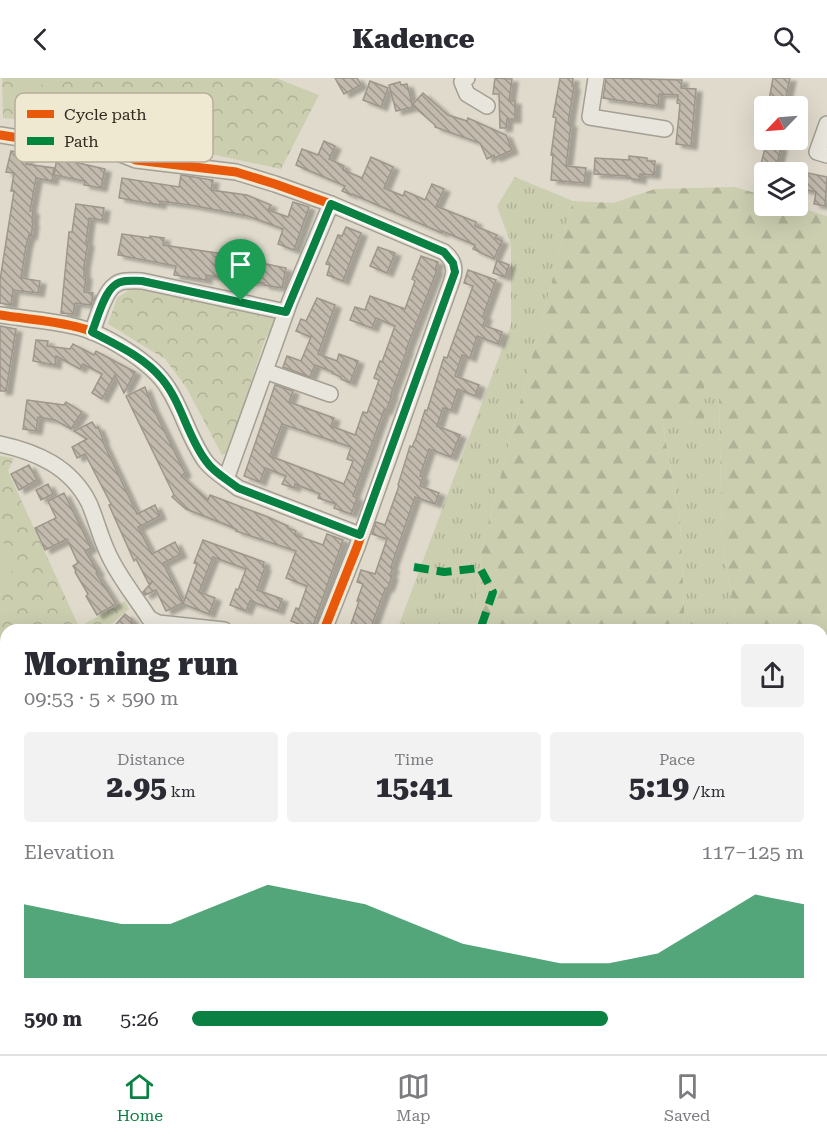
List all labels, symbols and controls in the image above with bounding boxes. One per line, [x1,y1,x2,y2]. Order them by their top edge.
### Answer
icon: back [24,23,57,56]
text: Kadence [352,23,475,55]
icon: search [770,23,803,56]
legend [15,93,213,162]
north arrow [754,96,808,150]
map controls [754,96,808,216]
text: Cycle path [64,105,147,124]
text: Path [64,132,99,151]
button: layers [754,162,808,216]
pin [215,239,266,301]
icon: arrive [224,248,257,281]
text: Morning run [24,644,238,683]
button: share [741,644,804,707]
text: 09:53 · 5 × 590 m [24,686,179,710]
text: Distance [117,750,185,769]
text: Time [394,750,434,769]
text: Pace [659,750,695,769]
text: 2.95 [106,769,167,804]
text: 15:41 [375,769,453,804]
text: 5:19 [629,769,689,804]
text: km [167,782,196,801]
text: /km [689,782,725,801]
text: Elevation [24,840,115,864]
text: 117–125 m [701,840,804,864]
text: 590 m [24,1007,82,1031]
text: 5:26 [120,1007,159,1031]
tab: Home [117,1070,163,1125]
tab: Map [396,1070,431,1125]
tab: Saved [664,1070,710,1125]

